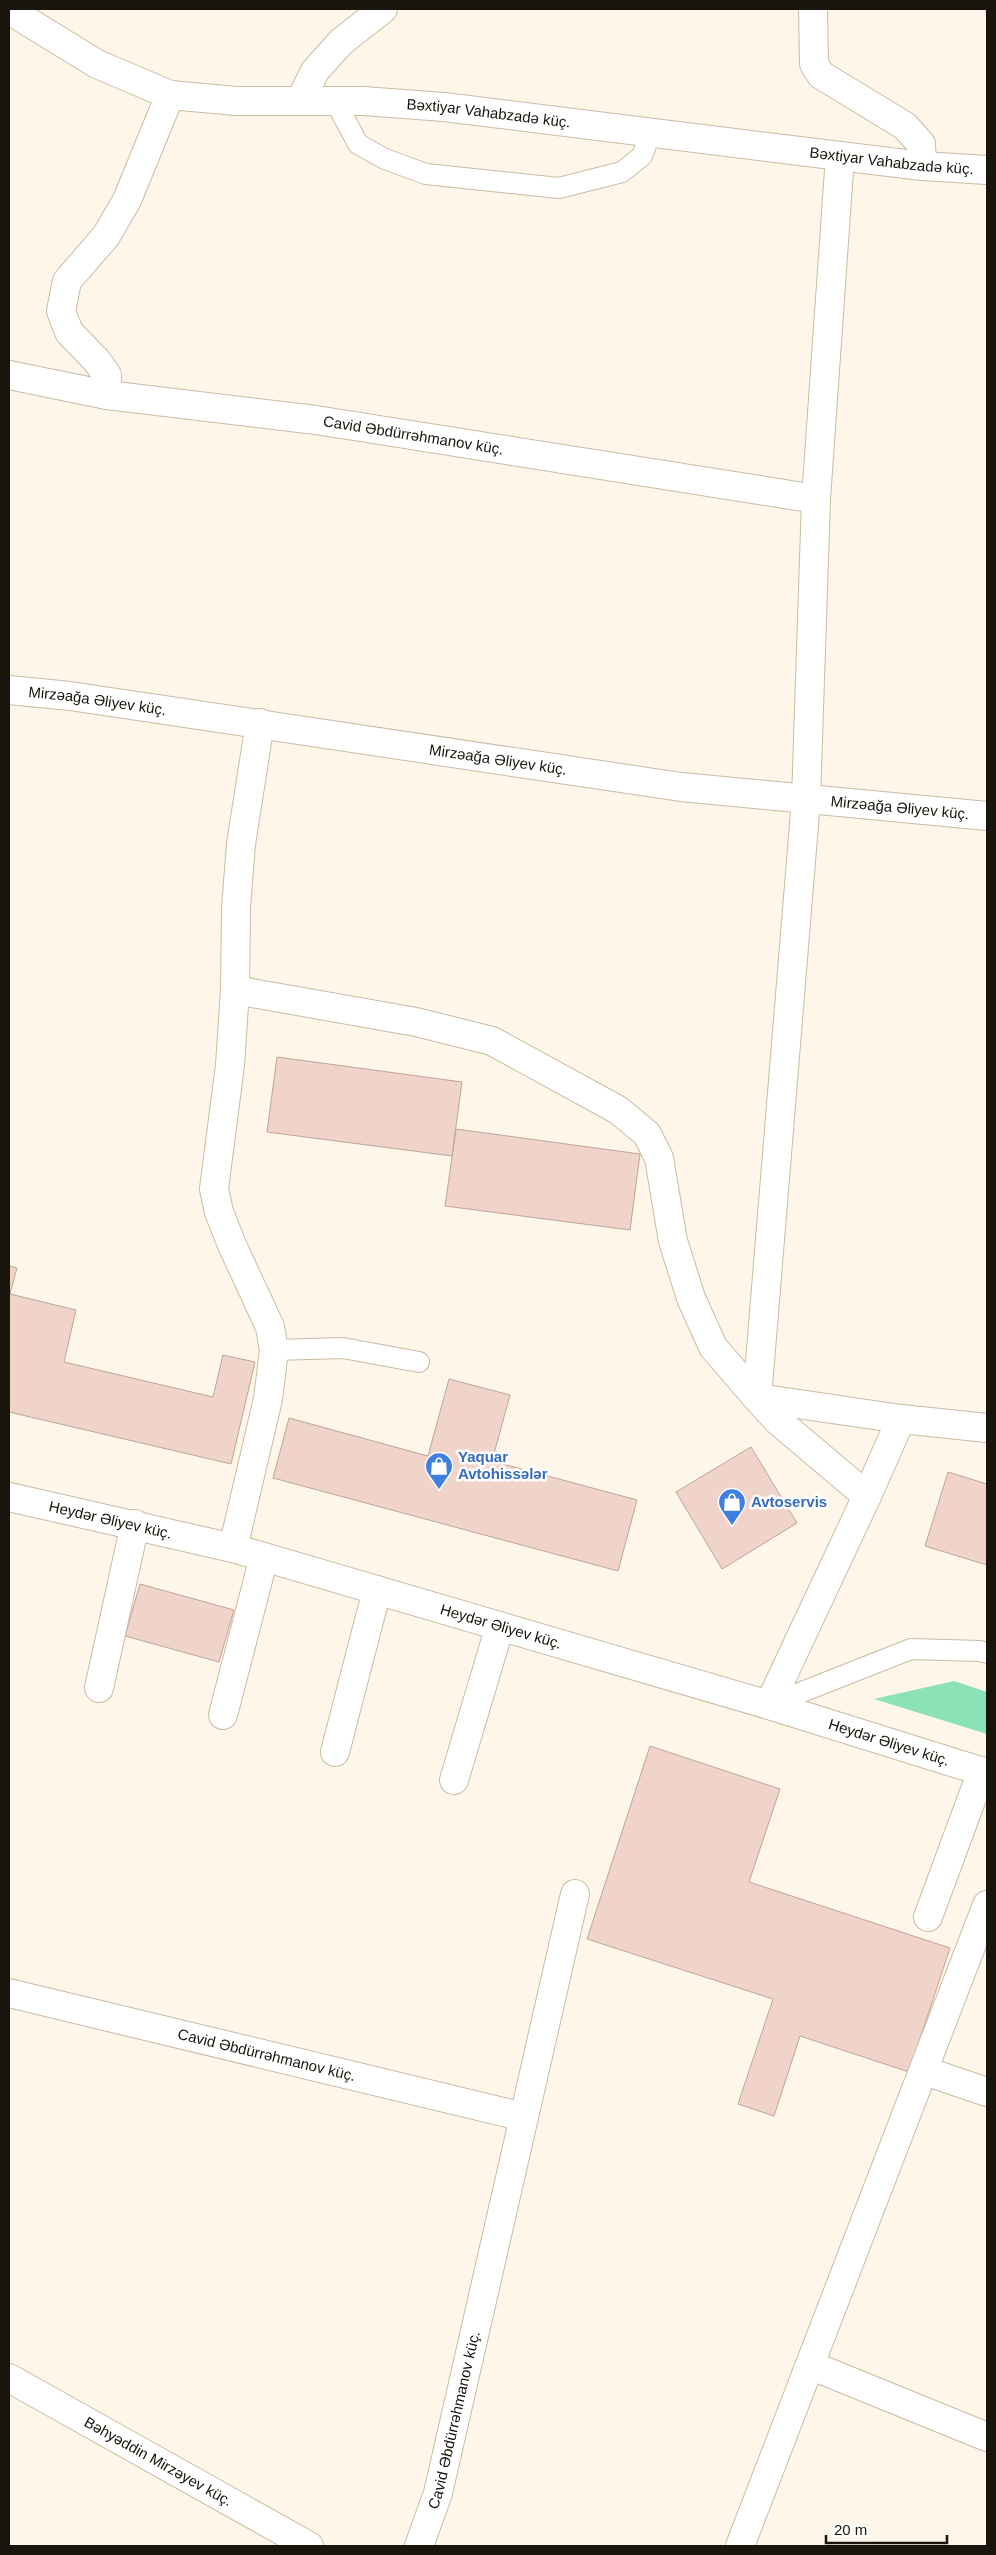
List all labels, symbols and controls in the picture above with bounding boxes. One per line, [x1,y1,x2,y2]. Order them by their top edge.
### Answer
street label: Bəxtiyar Vahabzadə küç. [406,95,572,131]
street label: Bəxtiyar Vahabzadə küç. [809,143,974,177]
street label: Cavid Əbdürrəhmanov küç. [322,412,505,457]
street label: Mirzəağa Əliyev küç. [28,683,167,718]
street label: Mirzəağa Əliyev küç. [428,741,568,778]
street label: Mirzəağa Əliyev küç. [830,792,970,822]
place label: Yaquar Avtohissələr [458,1448,548,1482]
shop icon: Yaquar Avtohissələr [424,1451,454,1490]
shop icon: Avtoservis [717,1487,747,1526]
place label: Avtoservis [751,1493,827,1510]
street label: Heydər Əliyev küç. [47,1497,174,1542]
street label: Heydər Əliyev küç. [439,1600,564,1652]
street label: Heydər Əliyev küç. [827,1715,952,1769]
street label: Cavid Əbdürrəhmanov küç. [176,2025,357,2084]
street label: Cavid Əbdürrəhmanov küç. [424,2329,483,2511]
street label: Bəhyəddin Mirzəyev küç. [82,2413,235,2509]
scale bar [826,2512,947,2544]
text: 20 m [834,2521,867,2538]

